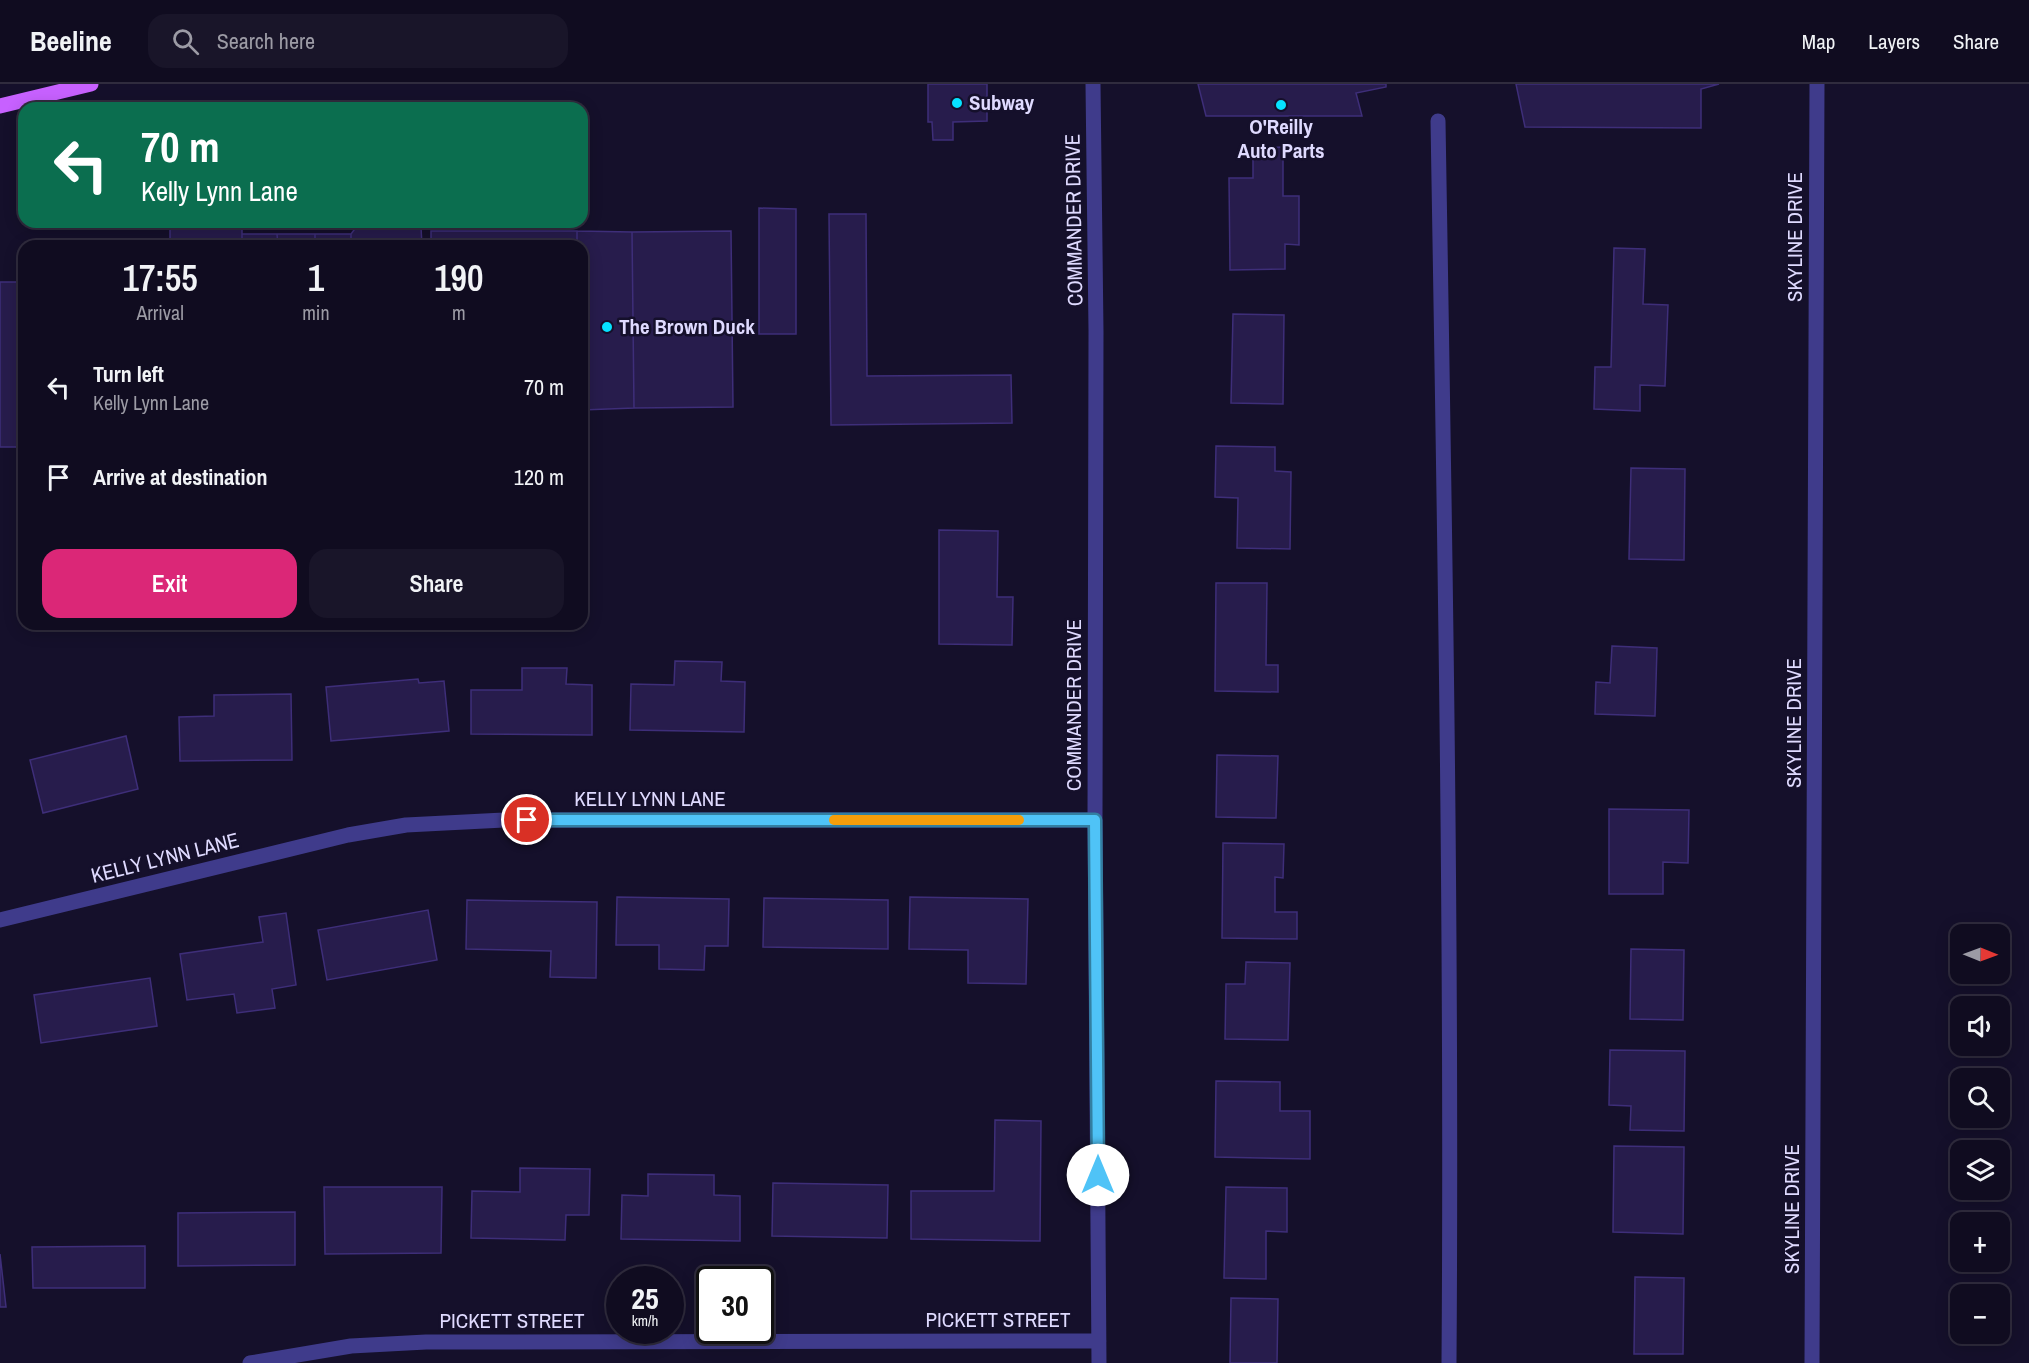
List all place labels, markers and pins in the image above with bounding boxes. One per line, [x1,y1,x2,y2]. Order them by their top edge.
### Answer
place label: Subway [969,88,1035,117]
marker: Subway [950,96,964,110]
marker: O'Reilly Auto Parts [1274,98,1288,112]
place label: O'Reilly Auto Parts [1237,112,1325,165]
place label: The Brown Duck [619,312,755,341]
marker: The Brown Duck [600,320,614,334]
pin [501,794,552,845]

